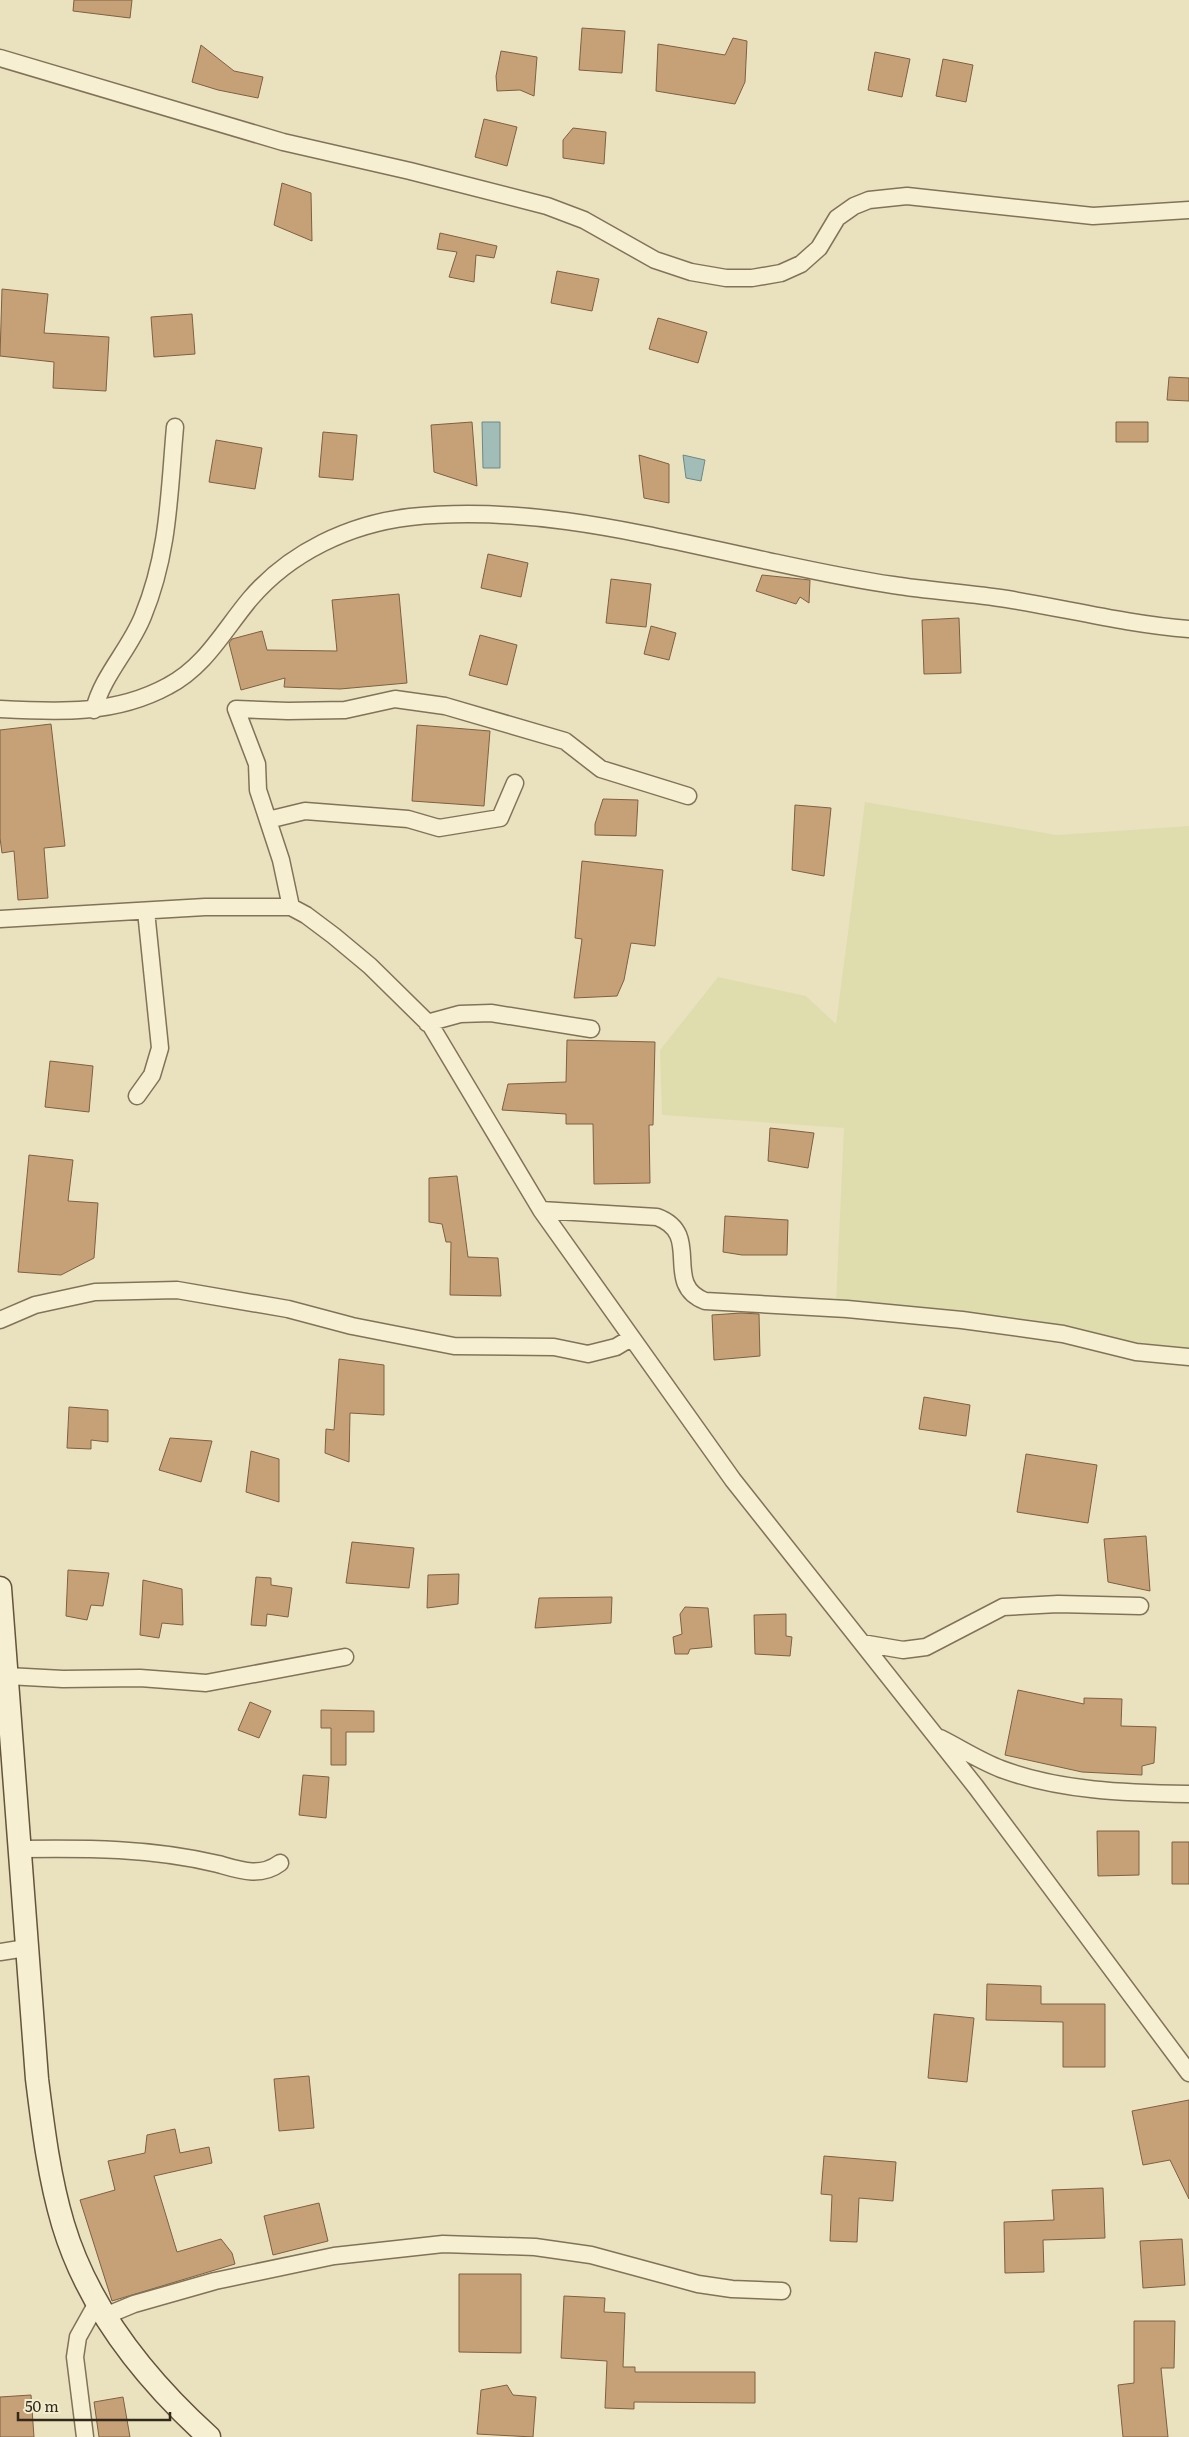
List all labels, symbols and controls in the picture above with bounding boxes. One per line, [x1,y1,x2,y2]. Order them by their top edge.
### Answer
scale bar [18,2390,170,2422]
text: 50 m [25,2394,59,2417]

